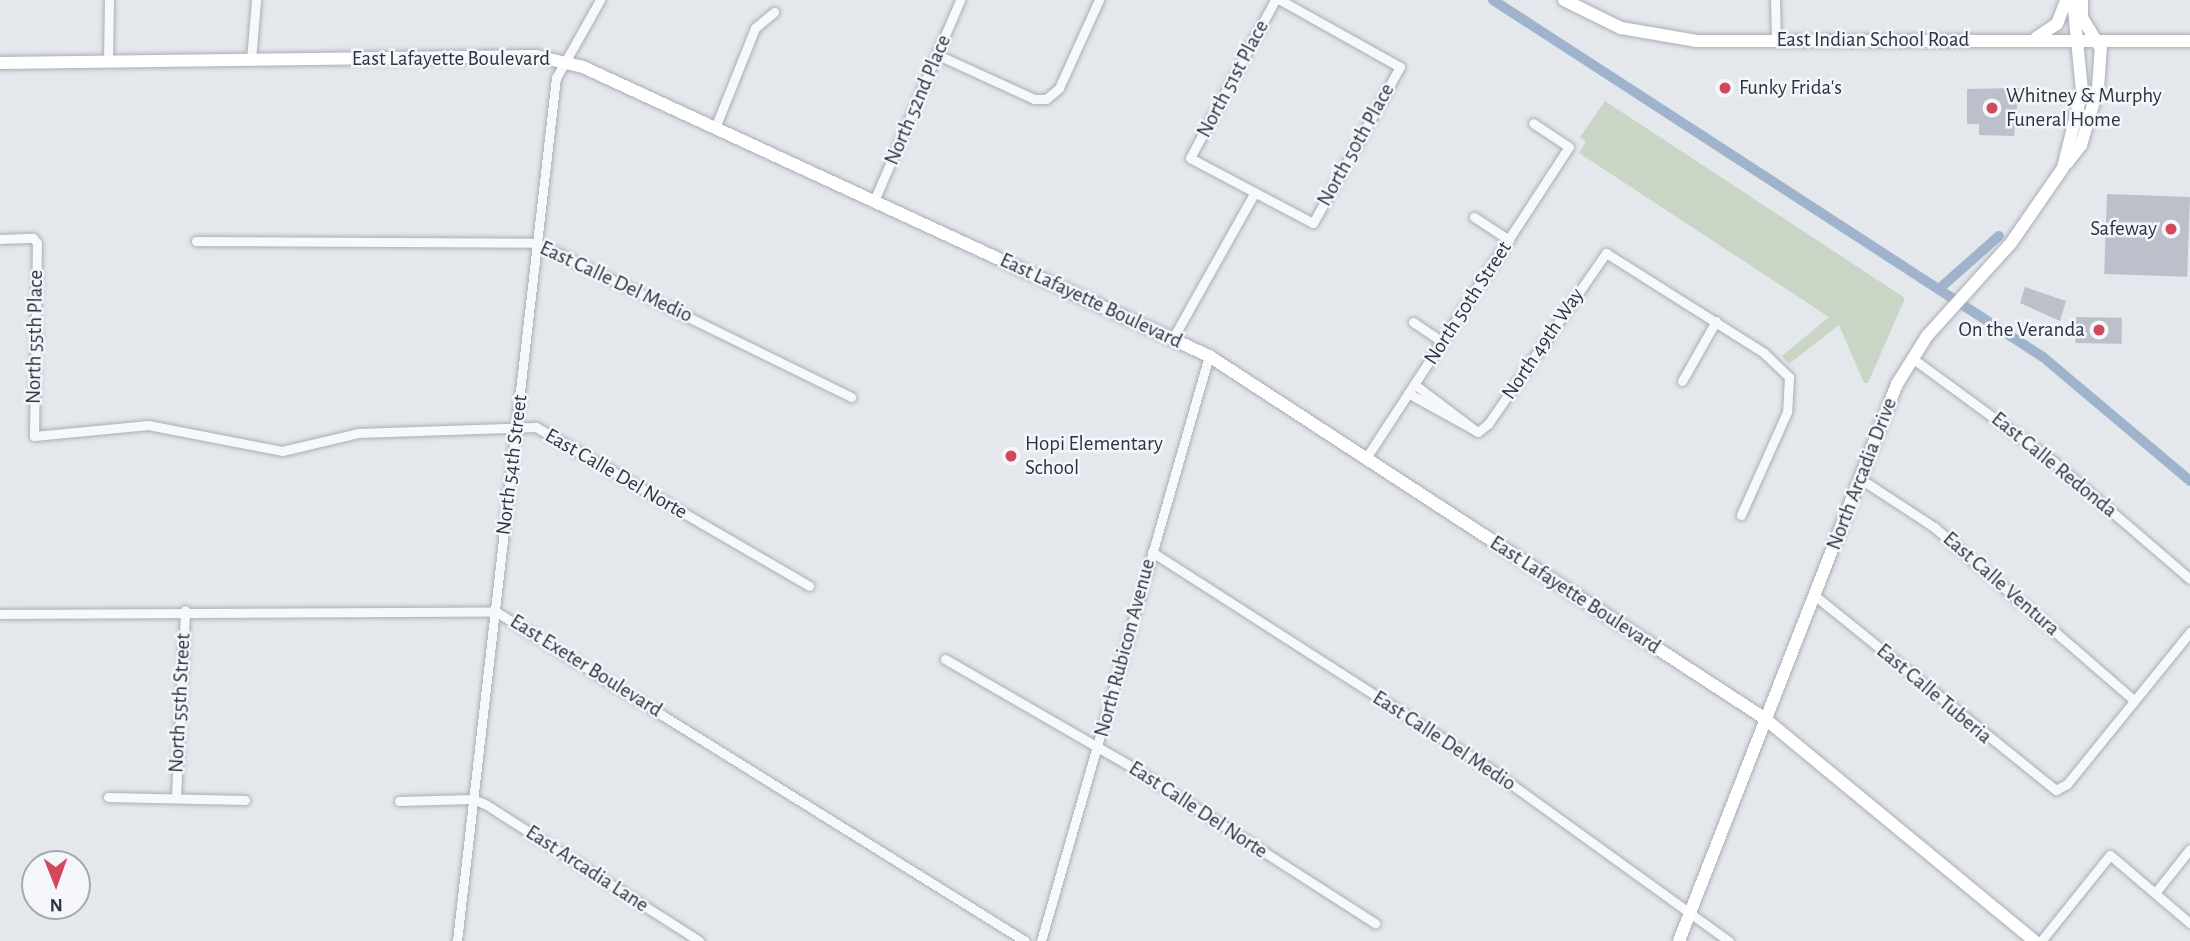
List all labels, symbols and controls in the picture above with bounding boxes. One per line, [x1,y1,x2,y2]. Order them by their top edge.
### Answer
street label: North 51st Place [1192,16,1274,142]
street label: East Indian School Road [1777,27,1969,53]
street label: North 52nd Place [879,31,957,169]
street label: East Lafayette Boulevard [352,46,550,72]
place label: Funky Frida's [1739,75,1842,101]
street label: North 50th Place [1312,79,1400,211]
marker: Funky Frida's [1717,80,1733,96]
place label: Whitney & Murphy Funeral Home [2006,83,2162,133]
marker: Whitney & Murphy Funeral Home [1984,100,2000,116]
place label: Safeway [2090,216,2157,242]
marker: Safeway [2163,221,2179,237]
street label: East Calle Del Medio [536,236,696,328]
street label: North 50th Street [1419,236,1517,370]
street label: East Lafayette Boulevard [996,248,1186,354]
street label: North 55th Place [21,270,49,404]
street label: North 49th Way [1496,283,1590,405]
place label: On the Veranda [1959,317,2085,343]
marker: On the Veranda [2091,322,2107,338]
street label: North 54th Street [491,393,533,537]
street label: North Arcadia Drive [1821,394,1903,554]
street label: East Calle Redonda [1986,407,2122,523]
street label: East Calle Del Norte [540,423,692,525]
place label: Hopi Elementary School [1025,431,1163,481]
marker: Hopi Elementary School [1003,448,1019,464]
street label: East Calle Ventura [1937,526,2065,642]
street label: East Lafayette Boulevard [1485,530,1665,660]
street label: North Rubicon Avenue [1089,556,1161,740]
street label: East Exeter Boulevard [505,609,667,723]
street label: North 55th Street [164,632,196,774]
street label: East Calle Tuberia [1871,638,1997,750]
street label: East Calle Del Medio [1368,685,1520,797]
street label: East Calle Del Norte [1124,756,1272,864]
street label: East Arcadia Lane [521,820,653,918]
north arrow [21,850,91,920]
text: N [50,895,63,914]

